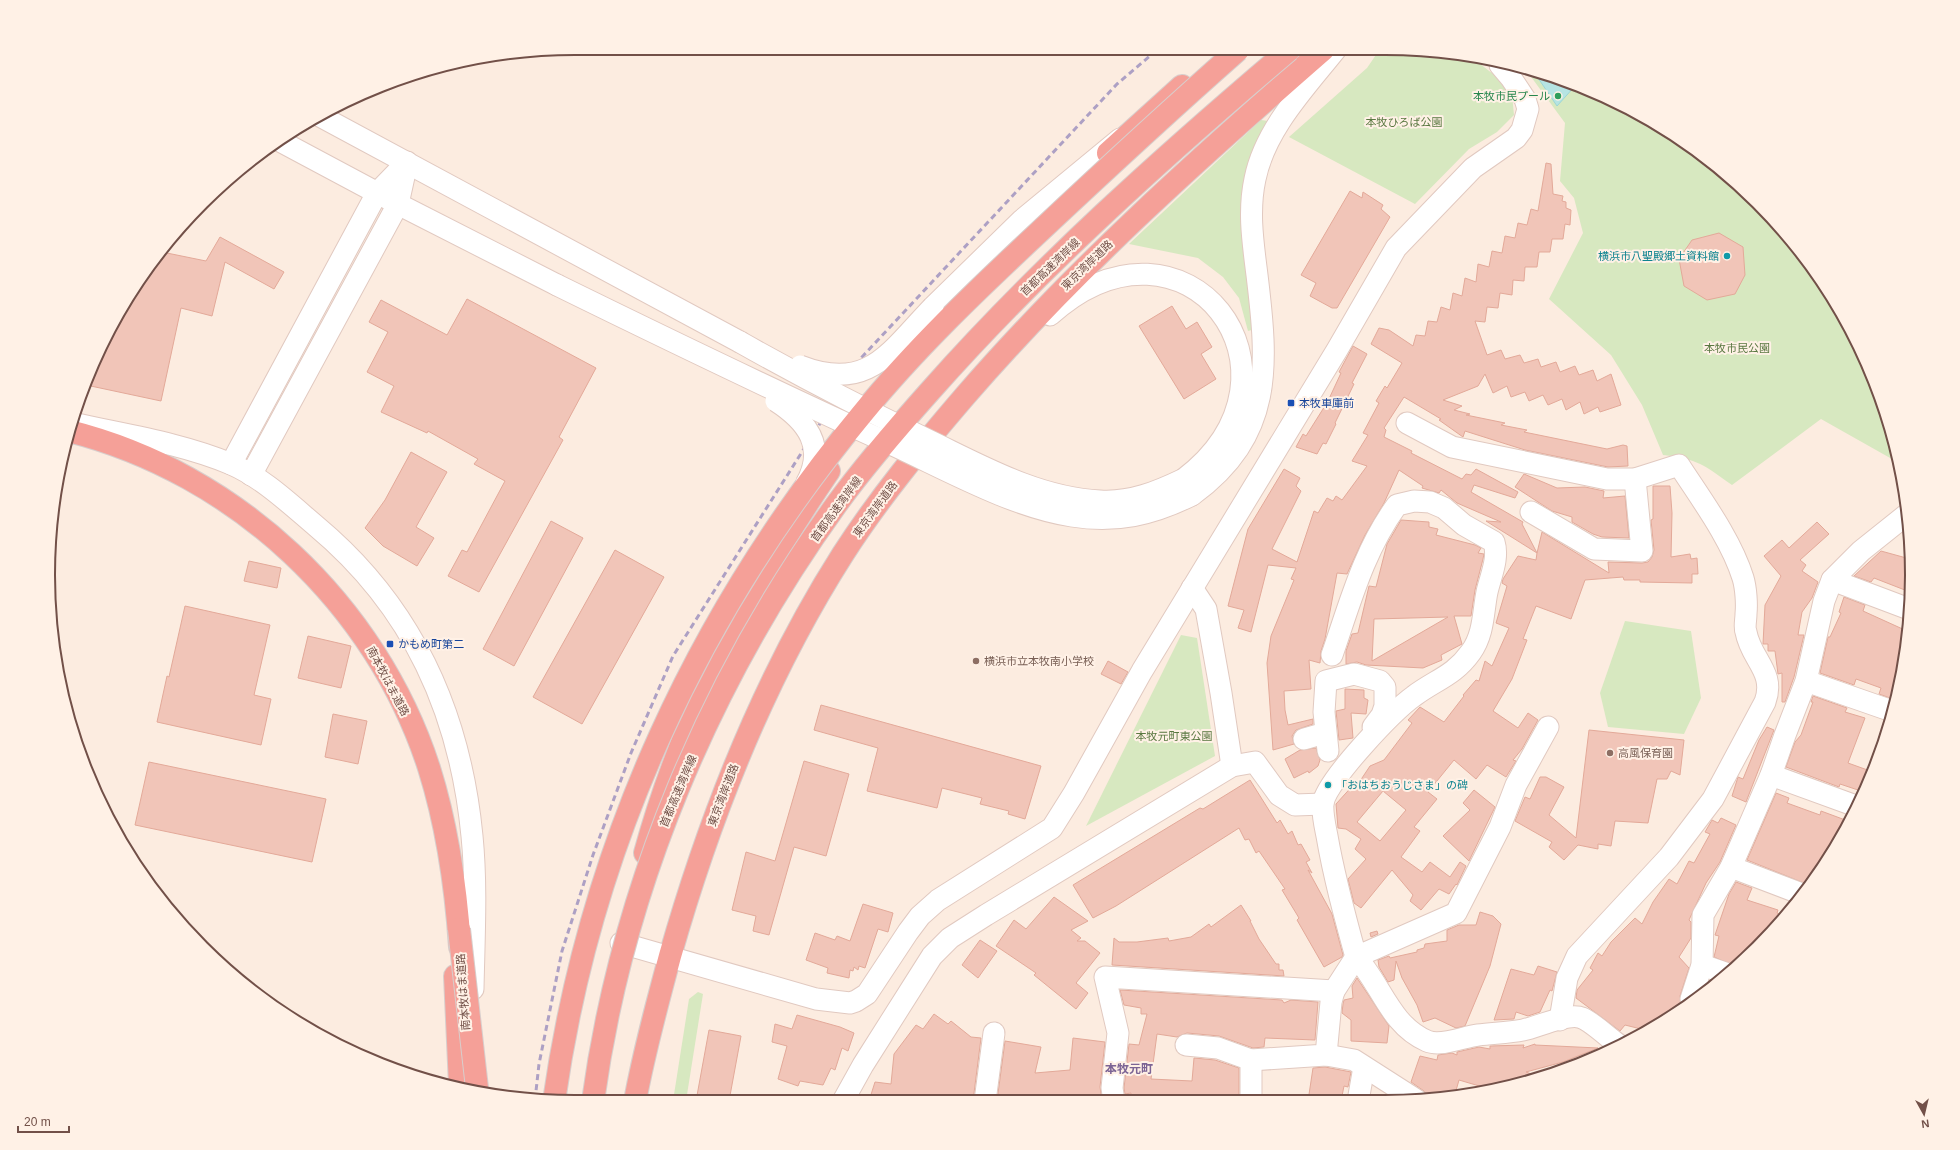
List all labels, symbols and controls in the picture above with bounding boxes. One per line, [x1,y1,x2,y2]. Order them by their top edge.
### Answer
place label: 本牧市民プール [1473,90,1550,102]
marker: 本牧市民プール [1553,91,1563,101]
park label: 本牧ひろば公園 [1366,116,1443,128]
street label: 首都高速湾岸線 [1018,236,1082,298]
street label: 東京湾岸道路 [1059,238,1115,292]
place label: 横浜市八聖殿郷土資料館 [1598,250,1719,262]
marker: 横浜市八聖殿郷土資料館 [1722,251,1732,261]
park label: 本牧市民公園 [1704,342,1770,354]
place label: 本牧車庫前 [1299,397,1354,409]
marker: 本牧車庫前 [1286,398,1296,408]
street label: 首都高速湾岸線 [809,474,863,544]
street label: 東京湾岸道路 [851,479,899,539]
place label: かもめ町第二 [398,638,464,650]
marker: かもめ町第二 [385,639,395,649]
street label: 南本牧はま道路 [365,644,411,718]
place label: 横浜市立本牧南小学校 [984,655,1094,667]
marker: 横浜市立本牧南小学校 [971,656,981,666]
park label: 本牧元町東公園 [1136,730,1213,742]
place label: 高風保育園 [1618,747,1673,759]
marker: 高風保育園 [1605,748,1615,758]
street label: 首都高速湾岸線 [657,753,699,829]
street label: 東京湾岸道路 [706,762,740,828]
place label: 「おはちおうじさま」の碑 [1336,779,1468,791]
marker: 「おはちおうじさま」の碑 [1323,780,1333,790]
street label: 南本牧はま道路 [454,953,472,1031]
district label: 本牧元町 [1105,1062,1153,1076]
north arrow [1904,1094,1944,1134]
scale bar [18,1108,69,1134]
text: 20 m [24,1115,51,1129]
text: N [1921,1117,1930,1130]

